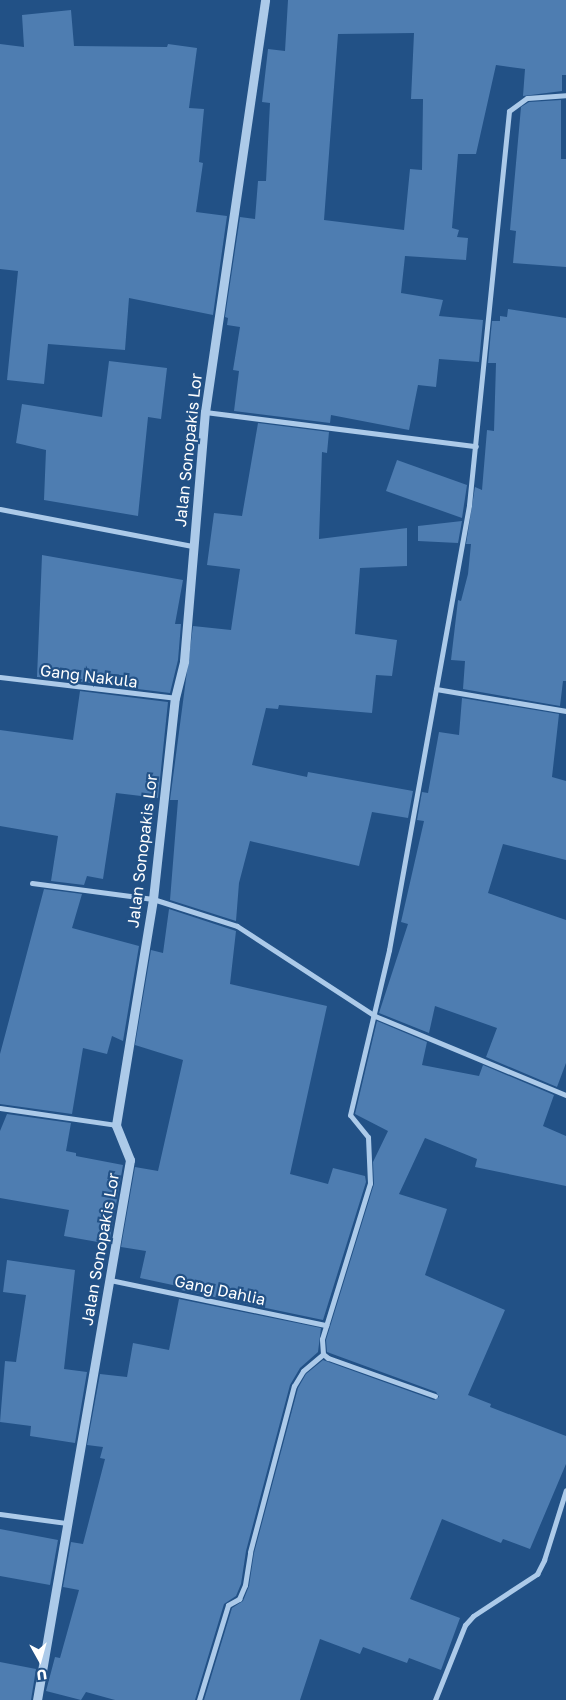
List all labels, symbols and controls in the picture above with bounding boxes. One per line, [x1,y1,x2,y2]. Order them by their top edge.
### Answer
street label: Jalan Sonopakis Lor [170,372,206,528]
street label: Gang Nakula [39,660,139,692]
street label: Jalan Sonopakis Lor [123,773,161,929]
street label: Jalan Sonopakis Lor [77,1171,123,1327]
street label: Gang Dahlia [173,1271,267,1309]
north arrow [15,1635,65,1685]
text: U [36,1666,48,1684]

